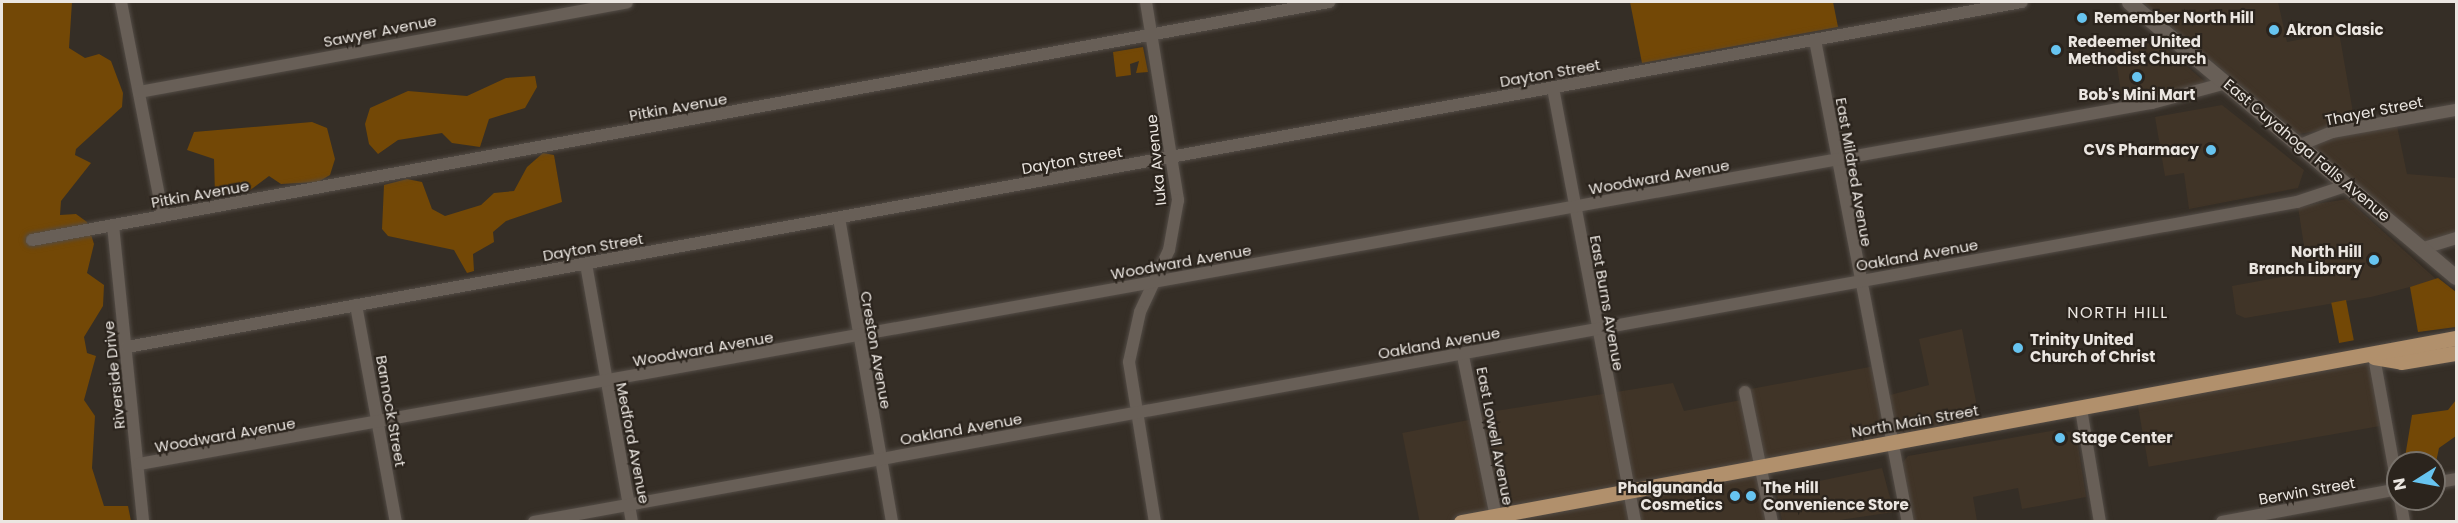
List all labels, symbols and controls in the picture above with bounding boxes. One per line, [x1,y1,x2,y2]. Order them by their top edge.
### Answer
place label: Remember North Hill [2094,9,2254,27]
street label: Sawyer Avenue [322,11,438,51]
marker: Remember North Hill [2075,11,2089,25]
place label: Akron Clasic [2286,21,2383,39]
marker: Akron Clasic [2267,23,2281,37]
place label: Redeemer United Methodist Church [2068,32,2206,67]
marker: Redeemer United Methodist Church [2049,43,2063,57]
street label: Dayton Street [1498,55,1602,91]
marker: Bob's Mini Mart [2130,70,2144,84]
street label: East Cuyahoga Falls Avenue [2220,75,2394,225]
place label: Bob's Mini Mart [2079,86,2195,104]
street label: Pitkin Avenue [628,90,728,124]
street label: Thayer Street [2324,93,2424,129]
street label: East Mildred Avenue [1832,96,1876,248]
street label: Iuka Avenue [1142,114,1170,206]
place label: CVS Pharmacy [2084,141,2199,159]
street label: Dayton Street [1020,142,1124,178]
marker: CVS Pharmacy [2204,143,2218,157]
street label: Woodward Avenue [1587,156,1731,198]
street label: Pitkin Avenue [150,177,250,211]
street label: Dayton Street [541,229,645,265]
street label: East Burns Avenue [1586,234,1628,372]
street label: Oakland Avenue [1855,235,1979,275]
street label: Woodward Avenue [1109,241,1253,283]
place label: North Hill Branch Library [2249,242,2362,277]
marker: North Hill Branch Library [2367,253,2381,267]
street label: Creston Avenue [857,290,895,410]
district label: NORTH HILL [2067,303,2169,323]
street label: Riverside Drive [99,320,129,430]
street label: Oakland Avenue [1377,323,1501,363]
street label: Woodward Avenue [631,328,775,370]
place label: Trinity United Church of Christ [2030,330,2155,365]
marker: Trinity United Church of Christ [2011,341,2025,355]
street label: Bannock Street [372,354,410,468]
street label: East Lowell Avenue [1473,365,1517,507]
street label: Medford Avenue [612,381,654,505]
street label: North Main Street [1850,401,1980,441]
street label: Oakland Avenue [899,409,1023,449]
street label: Woodward Avenue [153,414,297,456]
place label: Stage Center [2072,429,2173,447]
marker: Stage Center [2053,431,2067,445]
north arrow [2386,451,2446,511]
street label: Berwin Street [2257,474,2357,508]
text: N [2387,476,2412,492]
place label: Phalgunanda Cosmetics [1618,478,1723,513]
place label: The Hill Convenience Store [1763,478,1909,513]
marker: Phalgunanda Cosmetics [1728,489,1742,503]
marker: The Hill Convenience Store [1744,489,1758,503]

